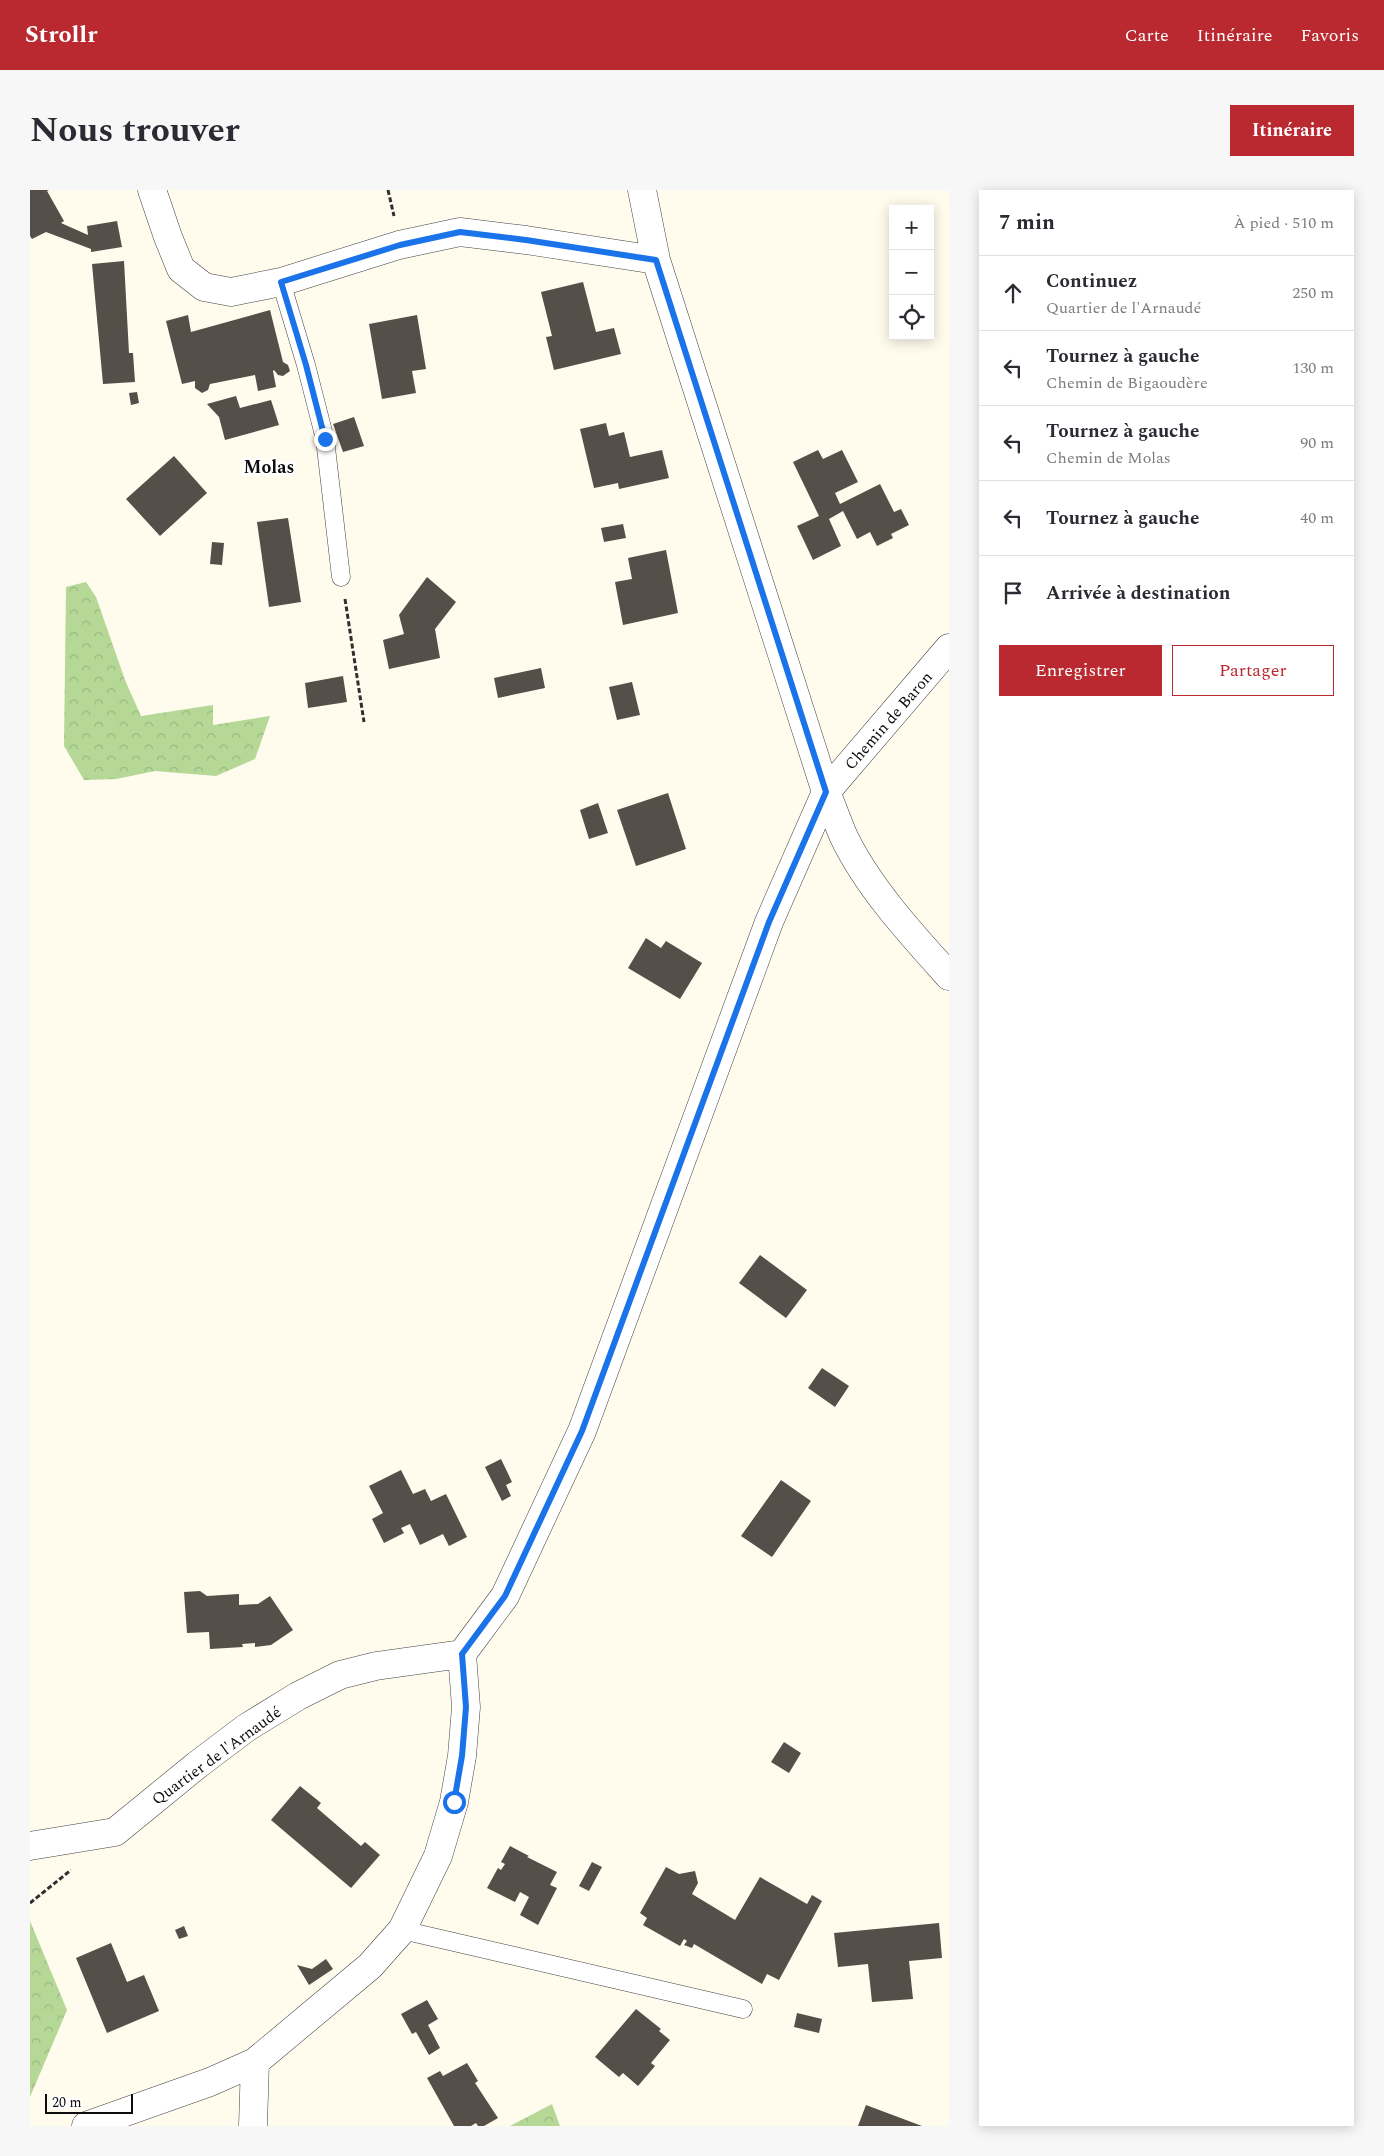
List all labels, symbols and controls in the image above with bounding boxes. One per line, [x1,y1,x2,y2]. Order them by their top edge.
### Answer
text: Strollr [25,17,97,53]
text: Carte [1125,22,1169,49]
text: Itinéraire [1197,22,1273,49]
text: Favoris [1301,22,1359,49]
text: Nous trouver [30,104,240,157]
button: Itinéraire [1230,105,1354,156]
map controls [889,205,934,340]
button: + [889,205,934,250]
text: 7 min [999,207,1055,239]
text: À pied · 510 m [1233,211,1334,235]
button: − [889,250,934,295]
text: Continuez [1046,267,1137,296]
icon: ahead [999,279,1027,307]
text: 250 m [1292,281,1334,305]
button: locate [889,295,934,340]
text: Quartier de l'Arnaudé [1046,296,1201,320]
text: Tournez à gauche [1046,342,1199,371]
icon: left [999,354,1027,382]
text: 130 m [1292,356,1334,380]
text: Chemin de Bigaoudère [1046,371,1208,395]
text: Tournez à gauche [1046,417,1199,446]
route end [314,428,337,451]
icon: left [999,429,1027,457]
text: 90 m [1300,431,1334,455]
text: Chemin de Molas [1046,446,1171,470]
district label: Molas [244,454,294,481]
icon: left [999,504,1027,532]
text: Tournez à gauche [1046,504,1199,533]
text: 40 m [1300,506,1334,530]
icon: arrive [999,579,1027,607]
text: Arrivée à destination [1046,579,1230,608]
button: Enregistrer [999,645,1162,696]
button: Partager [1172,645,1334,696]
street label: Chemin de Baron [839,666,938,775]
street label: Quartier de l'Arnaudé [147,1700,287,1811]
route start [443,1791,466,1814]
scale bar [45,2091,132,2114]
text: 20 m [52,2092,82,2113]

